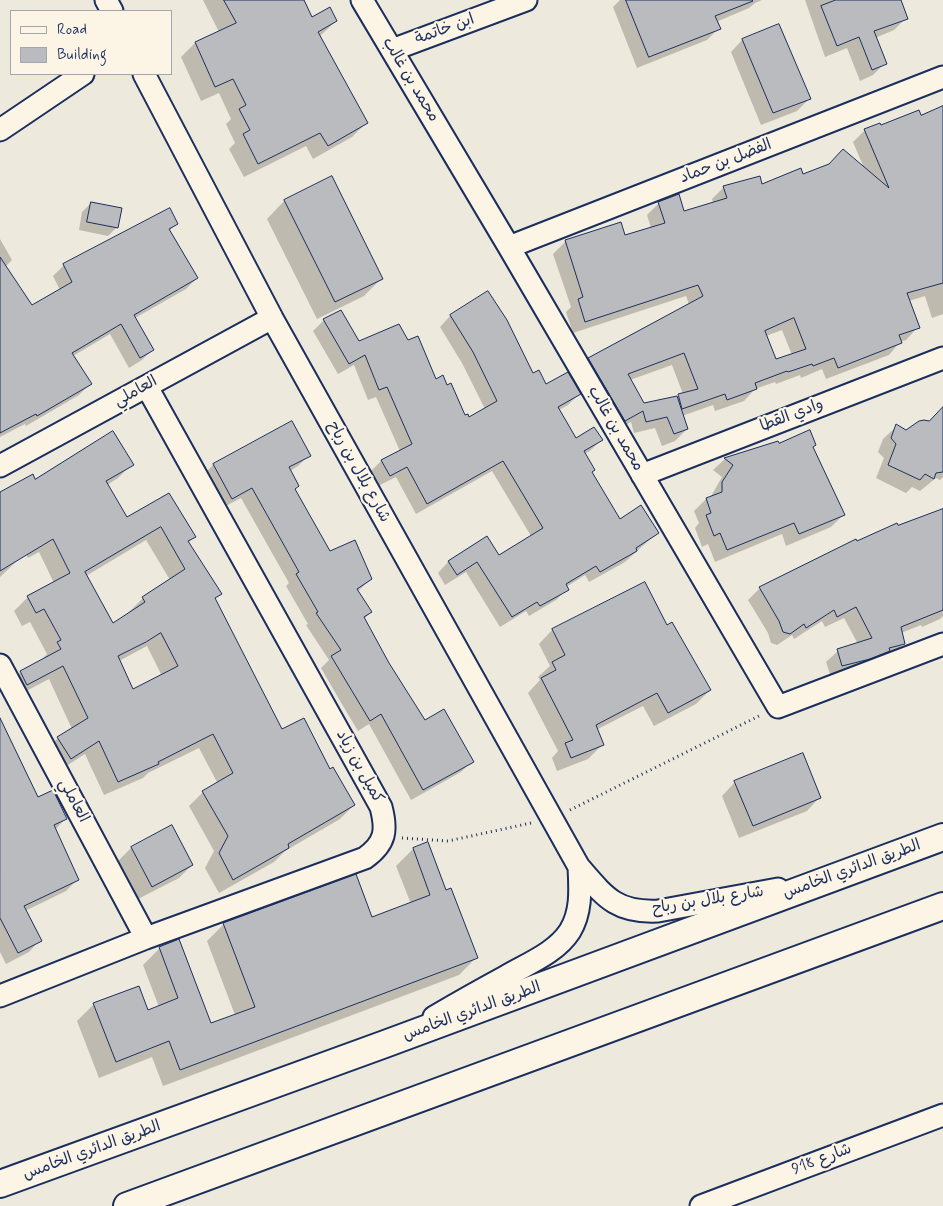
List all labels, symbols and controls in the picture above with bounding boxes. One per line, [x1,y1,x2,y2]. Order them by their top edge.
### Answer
legend [10,10,172,75]
street label: ابن خاتمة [413,10,477,50]
text: Road [57,20,87,40]
street label: محمد بن غالب [377,34,443,126]
text: Building [57,45,107,65]
street label: الفضل بن حماد [677,136,775,188]
street label: العاملي [111,372,161,412]
street label: محمد بن غالب [583,383,647,475]
street label: وادي القطا [758,395,826,437]
street label: شارع بلال بن رباح [322,418,394,526]
street label: كميل بن زياد [331,727,387,807]
street label: العاملي [54,776,92,826]
street label: الطريق الدائري الخامس [781,836,923,904]
street label: شارع بلال بن رباح [651,883,765,919]
street label: الطريق الدائري الخامس [401,978,543,1046]
street label: الطريق الدائري الخامس [21,1117,163,1185]
street label: شارع 918 [789,1140,855,1180]

